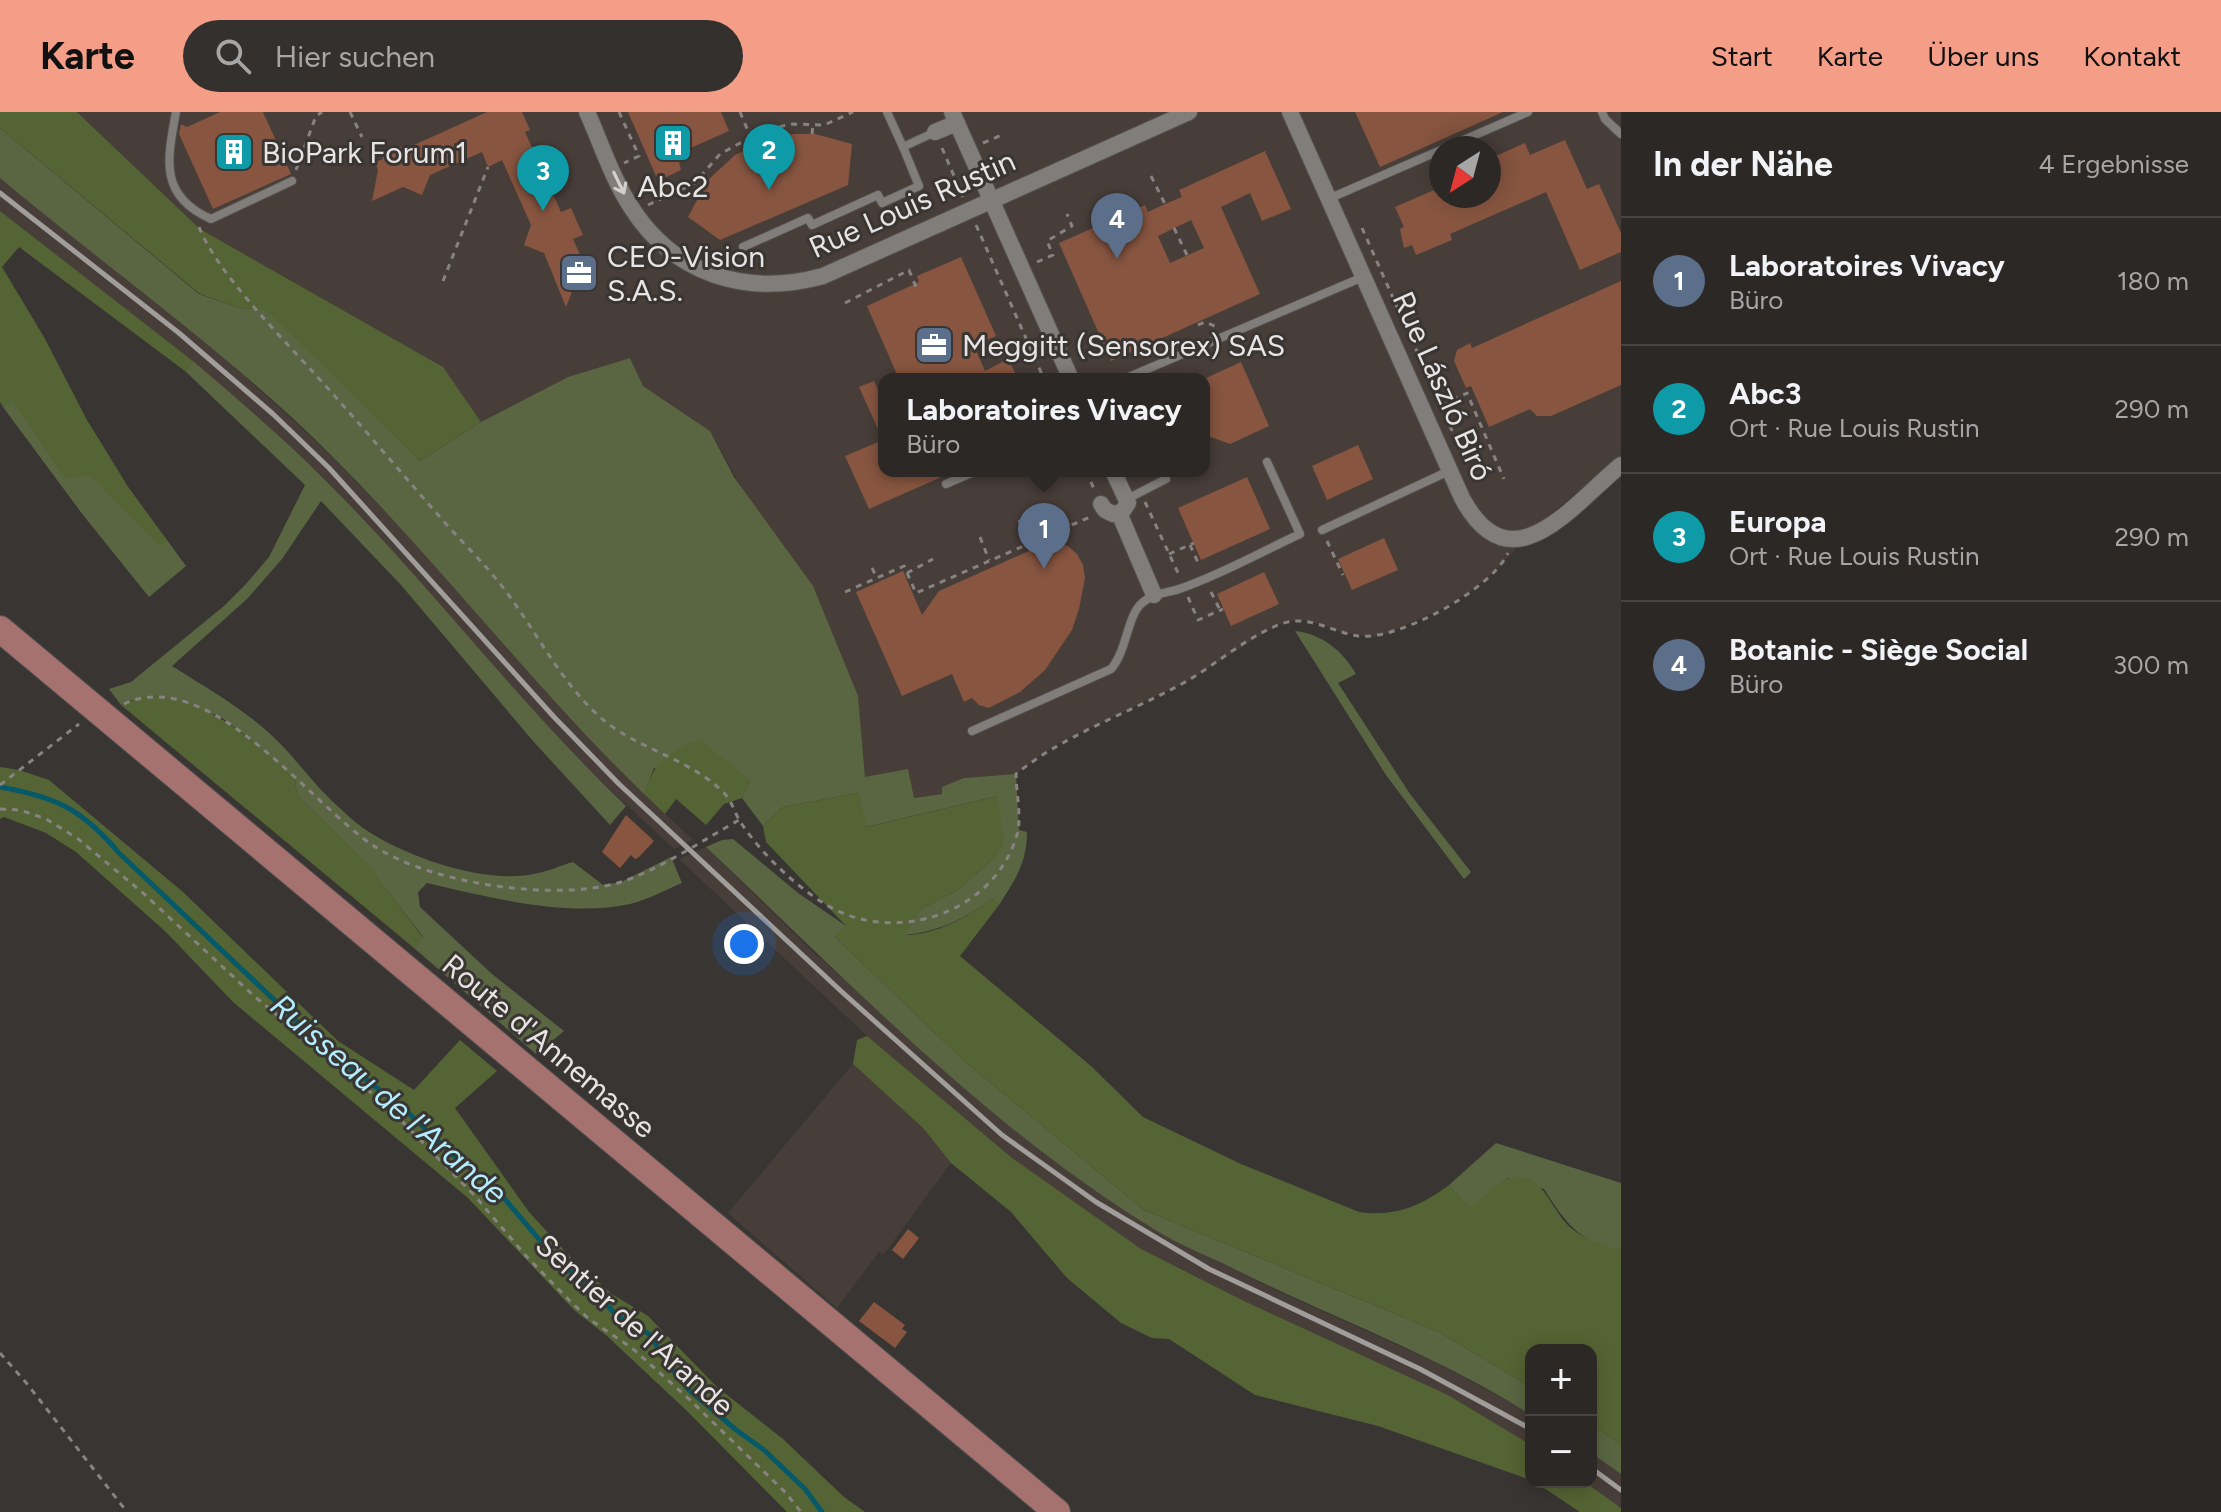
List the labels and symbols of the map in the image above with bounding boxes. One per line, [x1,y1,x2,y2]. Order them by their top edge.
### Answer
building icon: Abc2 [652,122,694,164]
pin: 2 [743,124,795,190]
building icon: BioPark Forum1 [213,131,255,173]
place label: BioPark Forum1 [262,134,467,171]
north arrow [1429,136,1501,208]
street label: Rue Louis Rustin [803,142,1021,266]
pin: 3 [517,145,569,211]
place label: Abc2 [638,168,708,205]
one-way arrow [611,171,627,195]
pin: 4 [1091,193,1143,259]
place label: CEO-Vision S.A.S. [607,238,765,309]
office icon: CEO-Vision S.A.S. [558,252,600,294]
street label: Rue László Biró [1385,286,1501,486]
office icon: Meggitt (Sensorex) SAS [913,324,955,366]
place label: Meggitt (Sensorex) SAS [962,327,1285,364]
pin: 1 [1018,503,1070,569]
your location [724,924,764,964]
street label: Route d'Annemasse [435,946,663,1146]
water label: Ruisseau de l'Arande [263,986,515,1212]
street label: Sentier de l'Arande [528,1226,742,1424]

